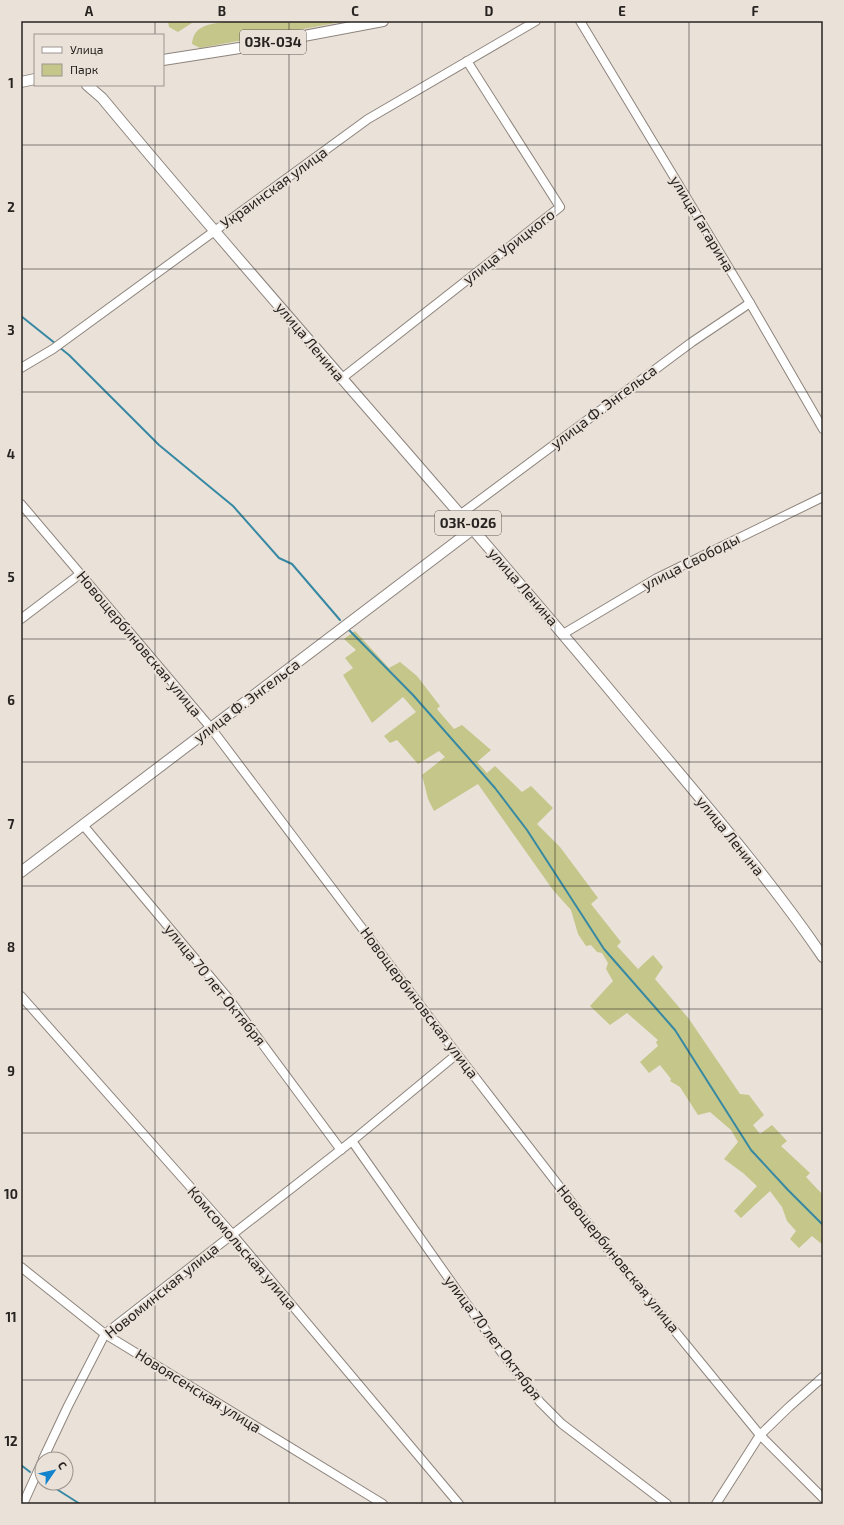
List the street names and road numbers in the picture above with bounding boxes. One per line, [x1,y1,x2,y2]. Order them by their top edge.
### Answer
road number: 03К-034 [240,30,306,54]
street label: Украинская улица [216,142,331,233]
street label: улица Гагарина [666,172,739,275]
street label: улица Урицкого [459,205,559,288]
street label: улица Ленина [272,298,349,385]
street label: улица Ф. Энгельса [547,360,661,453]
road number: 03К-026 [435,511,501,535]
street label: улица Свободы [639,529,743,594]
street label: улица Ленина [484,544,563,630]
street label: Новощербиновская улица [73,567,206,721]
street label: улица Ф. Энгельса [190,654,304,747]
street label: улица Ленина [692,792,768,880]
street label: улица 70 лет Октября [160,920,270,1049]
street label: Новощербиновская улица [356,923,483,1082]
street label: Новощербиновская улица [553,1181,684,1336]
street label: Комсомольская улица [184,1182,301,1313]
street label: Новоминская улица [101,1239,223,1342]
street label: улица 70 лет Октября [440,1272,547,1404]
street label: Новоясенская улица [132,1344,265,1437]

